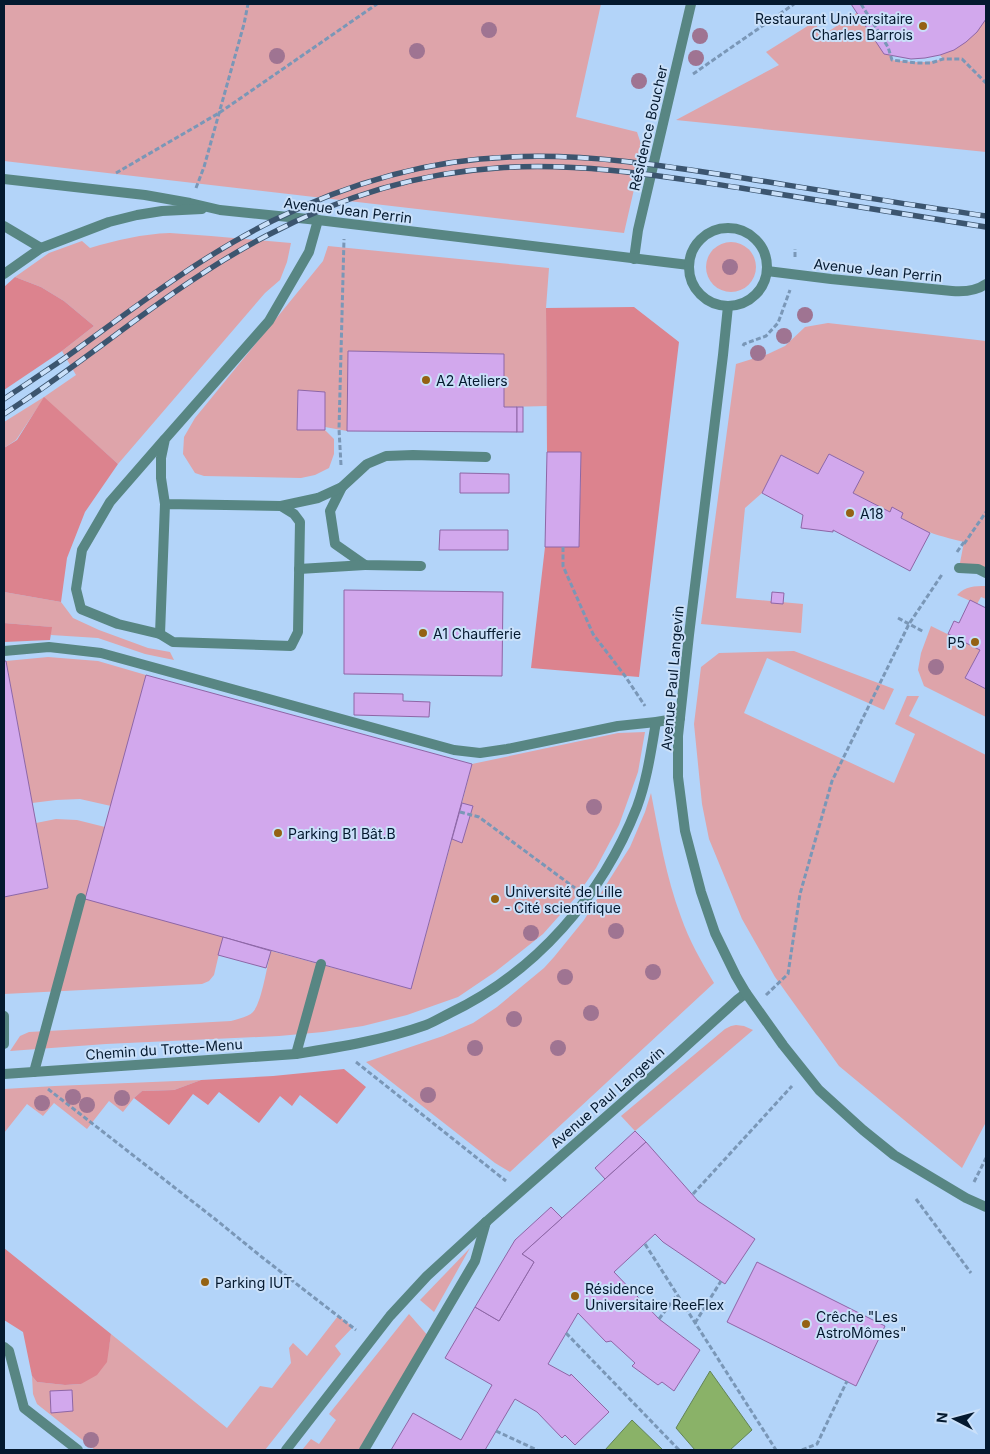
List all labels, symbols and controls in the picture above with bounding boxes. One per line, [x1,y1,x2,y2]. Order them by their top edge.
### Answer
place label: Restaurant Universitaire Charles Barrois [755,10,913,43]
marker: Restaurant Universitaire Charles Barrois [917,20,929,32]
street label: Résidence Boucher [625,64,671,192]
street label: Avenue Jean Perrin [283,194,413,226]
street label: Avenue Jean Perrin [813,255,943,285]
place label: A2 Ateliers [436,372,508,389]
marker: A2 Ateliers [420,374,432,386]
place label: A18 [860,505,884,522]
marker: A18 [844,507,856,519]
street label: Avenue Paul Langevin [657,605,687,751]
place label: A1 Chaufferie [433,625,521,642]
marker: A1 Chaufferie [417,627,429,639]
place label: P5 [948,634,965,651]
marker: P5 [969,636,981,648]
place label: Parking B1 Bât.B [288,825,396,842]
marker: Parking B1 Bât.B [272,827,284,839]
place label: Université de Lille ‐ Cité scientifique [505,883,622,916]
marker: Université de Lille ‐ Cité scientifique [489,893,501,905]
street label: Chemin du Trotte-Menu [85,1035,243,1063]
street label: Avenue Paul Langevin [546,1043,668,1151]
place label: Parking IUT [215,1274,292,1291]
marker: Parking IUT [199,1276,211,1288]
place label: Résidence Universitaire ReeFlex [585,1280,725,1313]
marker: Résidence Universitaire ReeFlex [569,1290,581,1302]
place label: Crêche "Les AstroMômes" [816,1308,906,1341]
marker: Crêche "Les AstroMômes" [800,1318,812,1330]
north arrow [930,1394,980,1444]
text: N [933,1411,951,1424]

